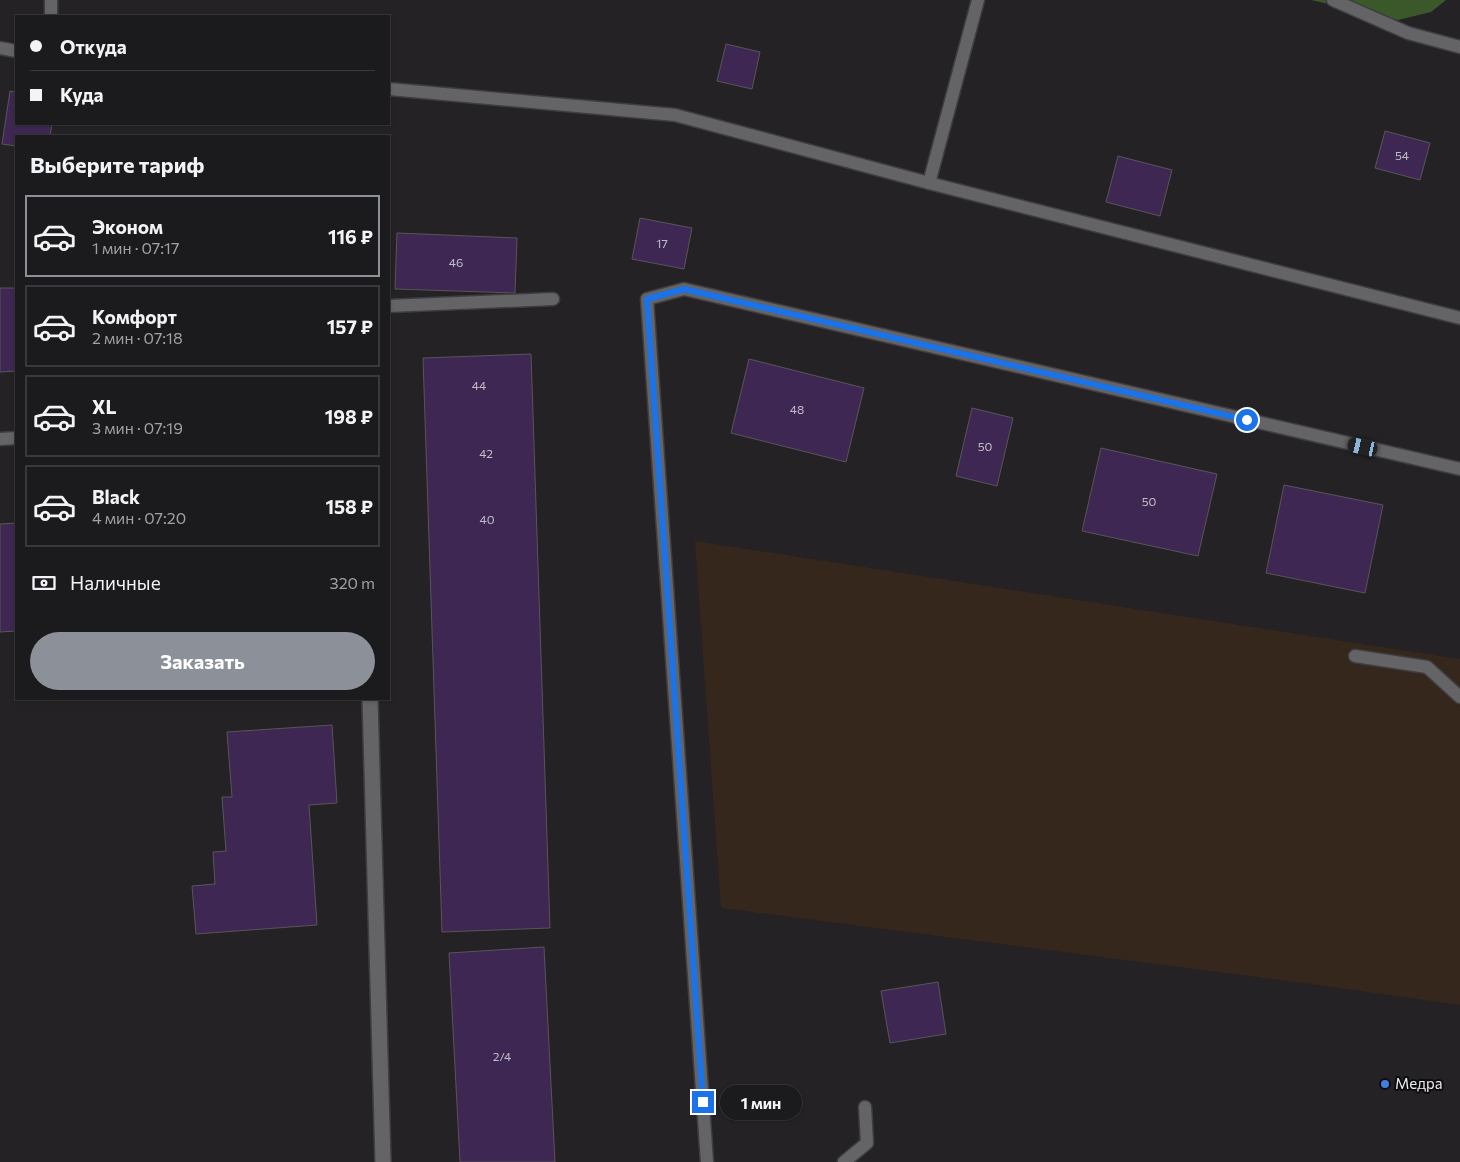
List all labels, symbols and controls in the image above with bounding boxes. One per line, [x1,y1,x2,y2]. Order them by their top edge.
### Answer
text: Откуда [60,35,127,58]
text: Куда [60,83,104,106]
house number: 54 [1395,148,1409,162]
text: Выберите тариф [30,151,204,178]
icon: car [32,214,77,259]
text: Эконом [92,215,163,238]
text: 116 ₽ [328,225,373,248]
house number: 17 [656,236,668,250]
text: 1 мин · 07:17 [92,238,179,257]
house number: 46 [449,255,463,269]
icon: car [32,304,77,349]
text: Комфорт [92,305,177,328]
text: 157 ₽ [327,315,373,338]
text: 2 мин · 07:18 [92,328,183,347]
house number: 44 [472,378,486,392]
icon: car [32,394,77,439]
text: XL [92,395,117,418]
house number: 48 [790,402,804,416]
text: 198 ₽ [325,405,373,428]
route start [1236,409,1258,431]
text: 3 мин · 07:19 [92,418,183,437]
car [1346,436,1379,458]
house number: 50 [978,439,993,453]
house number: 42 [479,446,493,460]
icon: car [32,484,77,529]
text: Black [92,485,140,508]
house number: 50 [1142,494,1157,508]
text: 158 ₽ [325,495,373,518]
text: 4 мин · 07:20 [92,508,186,527]
house number: 40 [479,512,495,526]
icon: cash [30,569,58,597]
text: Наличные [70,571,161,594]
text: 320 m [330,573,375,592]
button: Заказать [30,632,375,690]
house number: 2/4 [493,1049,511,1063]
place label: Медра [1395,1074,1443,1092]
marker: Медра [1379,1078,1391,1090]
callout: 1 мин [720,1084,803,1120]
route end [692,1091,714,1113]
text: 1 мин [741,1093,781,1112]

